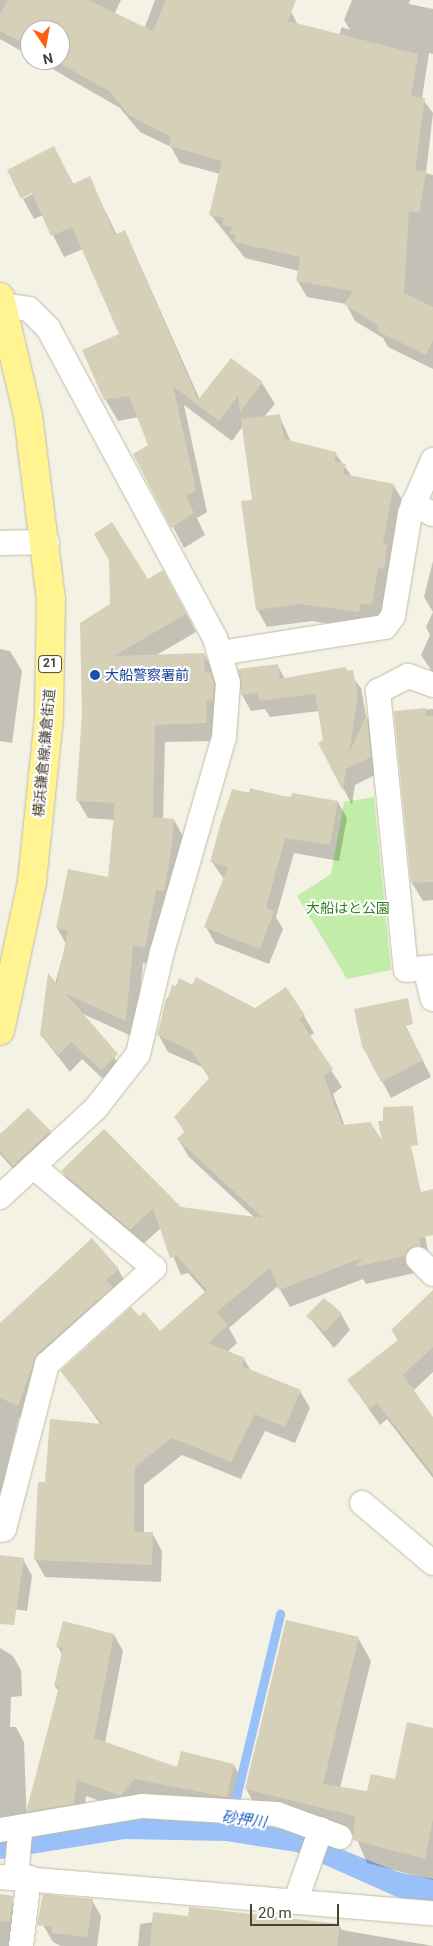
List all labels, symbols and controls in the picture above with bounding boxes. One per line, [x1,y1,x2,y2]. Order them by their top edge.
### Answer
north arrow [20,20,70,70]
text: N [41,50,54,68]
road number: 21 [38,654,62,674]
place label: 大船警察署前 [105,667,189,683]
marker: 大船警察署前 [89,669,101,681]
street label: 横浜鎌倉線;鎌倉街道 [30,688,58,818]
park label: 大船はと公園 [306,900,390,916]
water label: 砂押川 [220,1808,268,1832]
scale bar [253,1894,342,1926]
text: 20 m [258,1904,292,1922]

